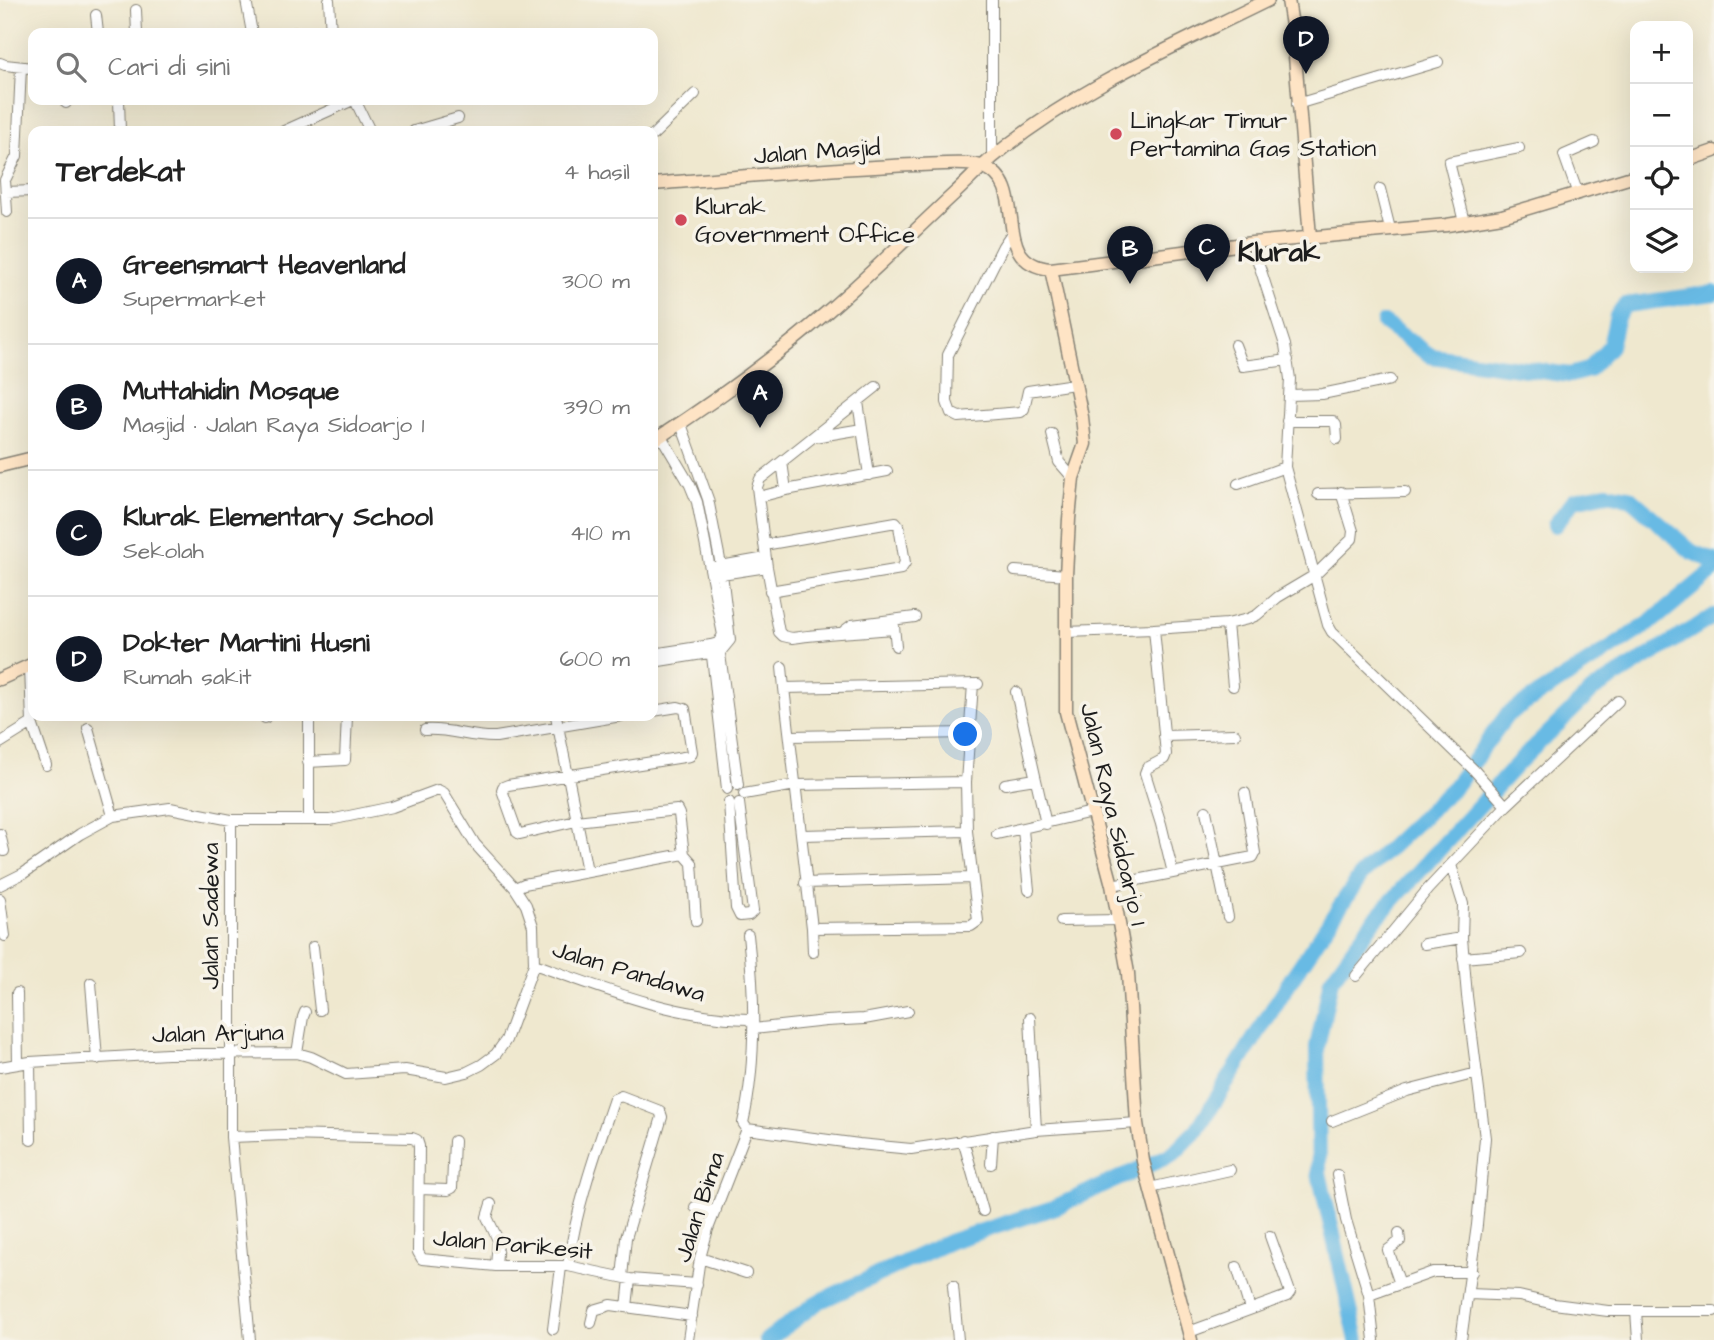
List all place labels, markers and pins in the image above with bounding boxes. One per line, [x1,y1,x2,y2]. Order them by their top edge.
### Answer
pin: D [1283,16,1329,74]
place label: Lingkar Timur Pertamina Gas Station [1130,104,1376,166]
marker: Lingkar Timur Pertamina Gas Station [1108,126,1124,142]
place label: Klurak Government Office [695,190,915,252]
marker: Klurak Government Office [673,212,689,228]
pin: C [1184,224,1230,282]
pin: B [1107,226,1153,284]
pin: A [737,370,783,428]

